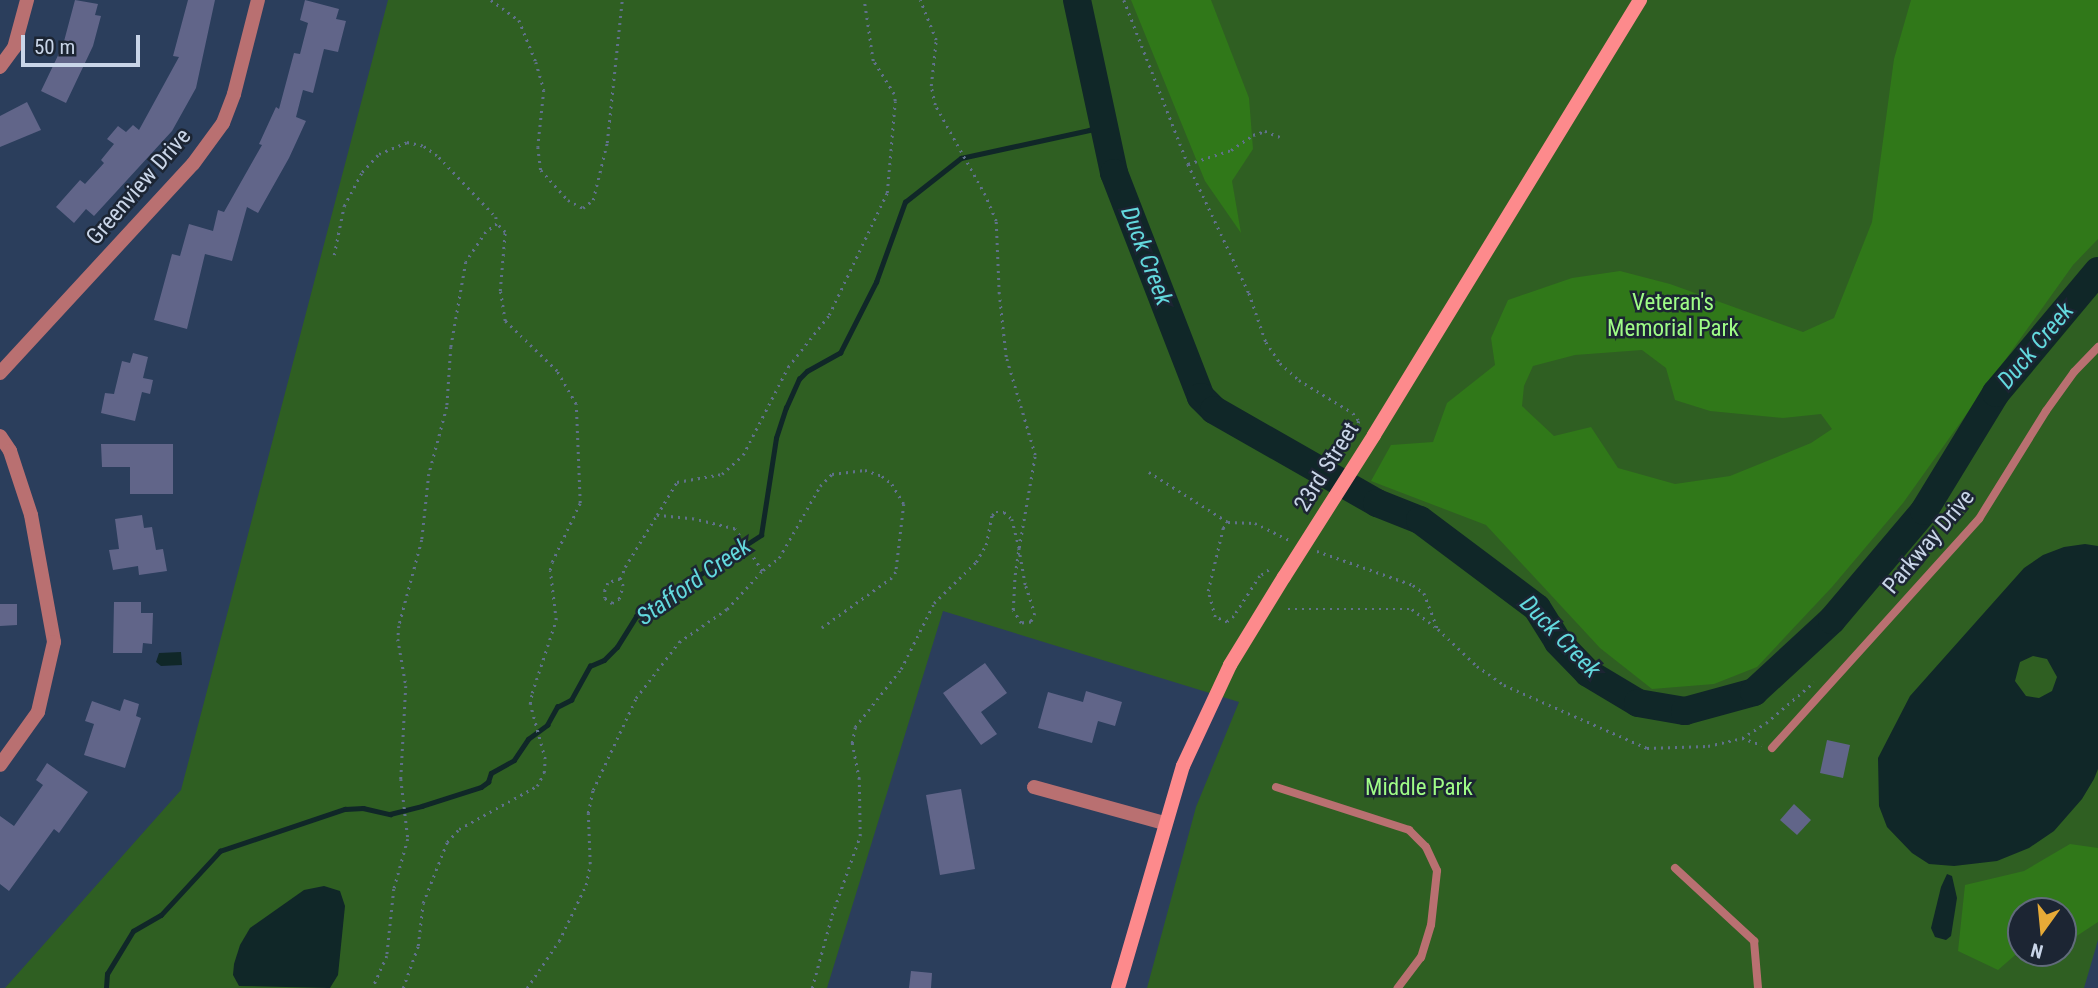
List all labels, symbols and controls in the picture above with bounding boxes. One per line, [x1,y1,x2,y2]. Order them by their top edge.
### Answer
scale bar [24,21,144,65]
text: 50 m [34,35,75,59]
street label: Greenview Drive [81,123,197,251]
water label: Duck Creek [1114,202,1178,310]
park label: Veteran's Memorial Park [1607,289,1739,343]
water label: Duck Creek [1992,297,2080,395]
street label: 23rd Street [1289,417,1365,517]
street label: Parkway Drive [1877,484,1981,600]
water label: Stafford Creek [631,532,757,632]
water label: Duck Creek [1514,590,1606,684]
park label: Middle Park [1365,774,1473,802]
north arrow [2007,897,2077,967]
text: N [2028,938,2046,963]

